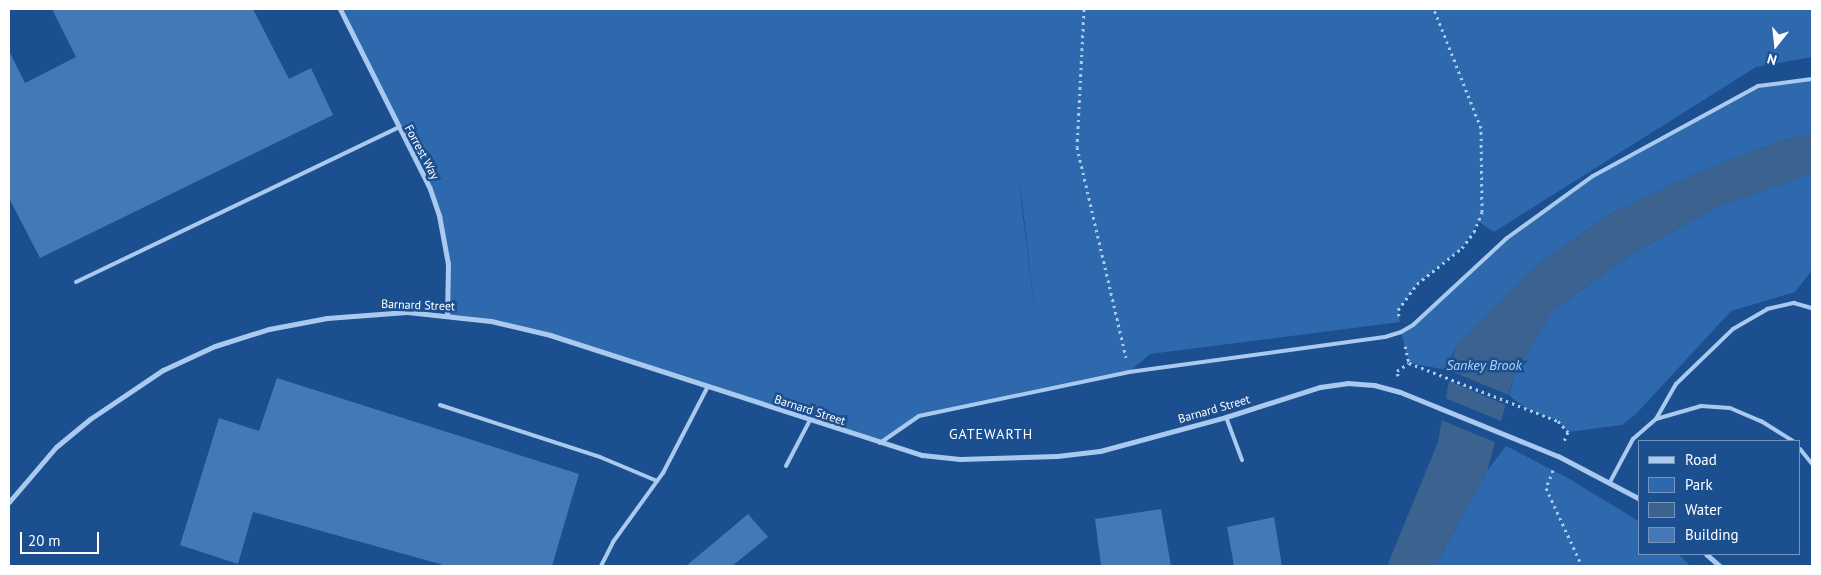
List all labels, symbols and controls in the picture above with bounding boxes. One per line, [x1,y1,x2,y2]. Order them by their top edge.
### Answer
north arrow [1751,20,1801,70]
text: N [1765,50,1779,69]
street label: Forrest Way [402,122,442,182]
street label: Barnard Street [381,297,455,313]
water label: Sankey Brook [1446,357,1522,373]
street label: Barnard Street [773,392,847,428]
street label: Barnard Street [1176,392,1252,426]
district label: GATEWARTH [948,426,1034,442]
legend [1638,440,1801,555]
text: Road [1685,450,1717,469]
text: Park [1685,475,1713,494]
text: Water [1685,500,1722,519]
scale bar [22,522,101,554]
text: Building [1685,525,1739,544]
text: 20 m [28,531,61,550]

